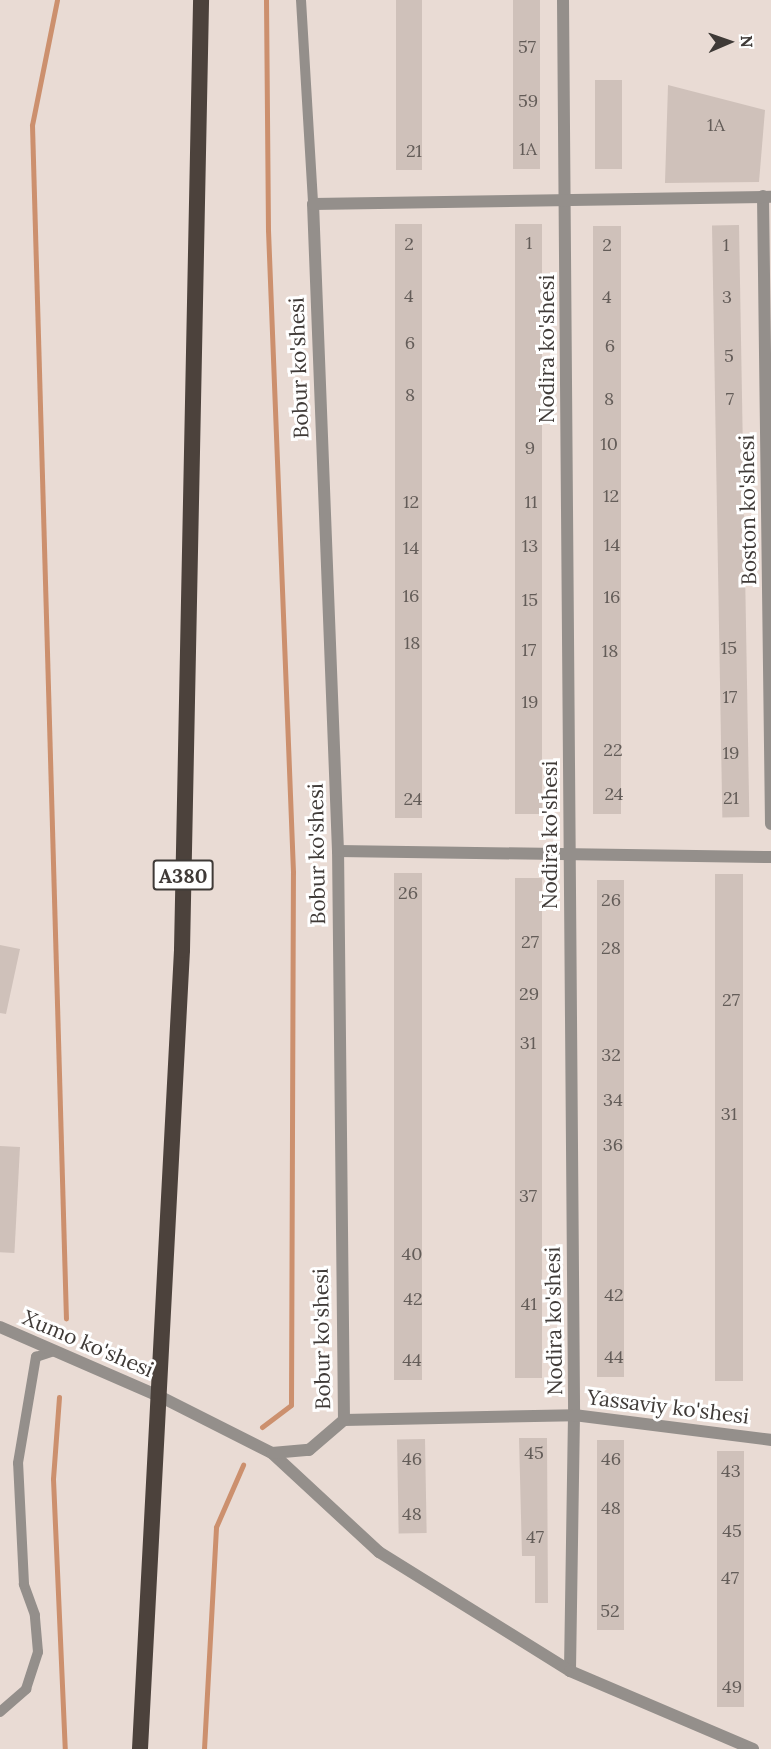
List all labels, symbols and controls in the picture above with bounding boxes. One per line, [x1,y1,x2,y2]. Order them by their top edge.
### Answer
north arrow [699,12,759,72]
text: N [737,35,757,48]
house number: 57 [518,36,536,58]
house number: 59 [518,90,538,112]
house number: 1A [707,114,725,136]
house number: 1A [519,138,537,160]
house number: 21 [406,140,422,162]
house number: 1 [526,232,532,254]
house number: 2 [404,233,414,255]
house number: 2 [602,234,612,256]
house number: 1 [723,234,729,256]
street label: Nodira ko'shesi [534,275,560,423]
house number: 4 [404,285,414,307]
house number: 4 [602,286,612,308]
house number: 3 [722,286,732,308]
street label: Bobur ko'shesi [284,297,314,439]
house number: 6 [405,332,415,354]
house number: 6 [605,335,615,357]
house number: 5 [724,345,734,367]
house number: 8 [405,384,415,406]
house number: 8 [604,388,614,410]
house number: 7 [726,388,734,410]
house number: 10 [600,433,618,455]
street label: Boston ko'shesi [734,435,762,585]
house number: 9 [525,437,535,459]
house number: 12 [603,485,619,507]
house number: 12 [403,491,419,513]
house number: 11 [524,491,538,513]
house number: 14 [604,534,620,556]
house number: 13 [522,535,538,557]
house number: 14 [403,537,419,559]
house number: 16 [403,585,419,607]
house number: 16 [604,586,620,608]
house number: 15 [522,589,538,611]
house number: 18 [404,632,420,654]
house number: 15 [721,637,737,659]
house number: 17 [522,639,536,661]
house number: 18 [602,640,618,662]
house number: 17 [723,686,737,708]
house number: 19 [522,691,538,713]
house number: 22 [603,739,623,761]
house number: 19 [723,742,739,764]
street label: Nodira ko'shesi [537,761,563,909]
street label: Bobur ko'shesi [303,783,331,925]
house number: 24 [604,783,624,805]
house number: 21 [723,787,739,809]
house number: 24 [403,788,423,810]
road number: A380 [152,858,214,892]
house number: 26 [398,882,418,904]
house number: 26 [601,889,621,911]
house number: 27 [521,931,539,953]
house number: 28 [601,937,621,959]
house number: 29 [519,983,539,1005]
house number: 27 [722,989,740,1011]
house number: 31 [520,1032,536,1054]
house number: 32 [601,1044,621,1066]
house number: 34 [603,1089,623,1111]
house number: 31 [721,1103,737,1125]
house number: 36 [603,1134,623,1156]
house number: 37 [519,1185,537,1207]
house number: 40 [402,1243,422,1265]
street label: Nodira ko'shesi [540,1246,568,1396]
street label: Bobur ko'shesi [308,1268,336,1410]
house number: 42 [604,1284,624,1306]
house number: 42 [403,1288,423,1310]
house number: 41 [521,1293,537,1315]
street label: Xumo ko'shesi [19,1305,157,1383]
house number: 44 [604,1346,624,1368]
house number: 44 [402,1349,422,1371]
street label: Yassaviy ko'shesi [586,1385,750,1429]
house number: 45 [524,1442,544,1464]
house number: 46 [402,1448,422,1470]
house number: 46 [601,1448,621,1470]
house number: 43 [721,1460,741,1482]
house number: 48 [601,1497,621,1519]
house number: 48 [402,1503,422,1525]
house number: 45 [722,1520,742,1542]
house number: 47 [526,1526,544,1548]
house number: 47 [721,1567,739,1589]
house number: 52 [600,1600,620,1622]
house number: 49 [722,1676,742,1698]

